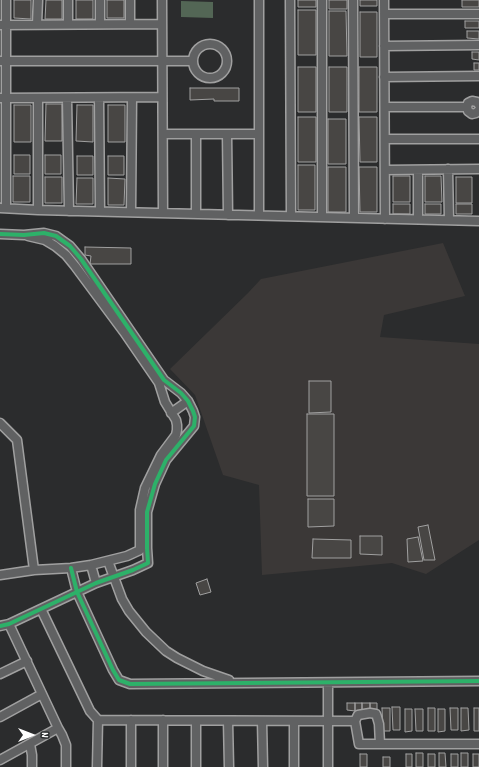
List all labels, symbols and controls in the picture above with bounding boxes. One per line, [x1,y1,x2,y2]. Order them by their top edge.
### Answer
north arrow [12,715,52,755]
text: N [36,732,52,738]

